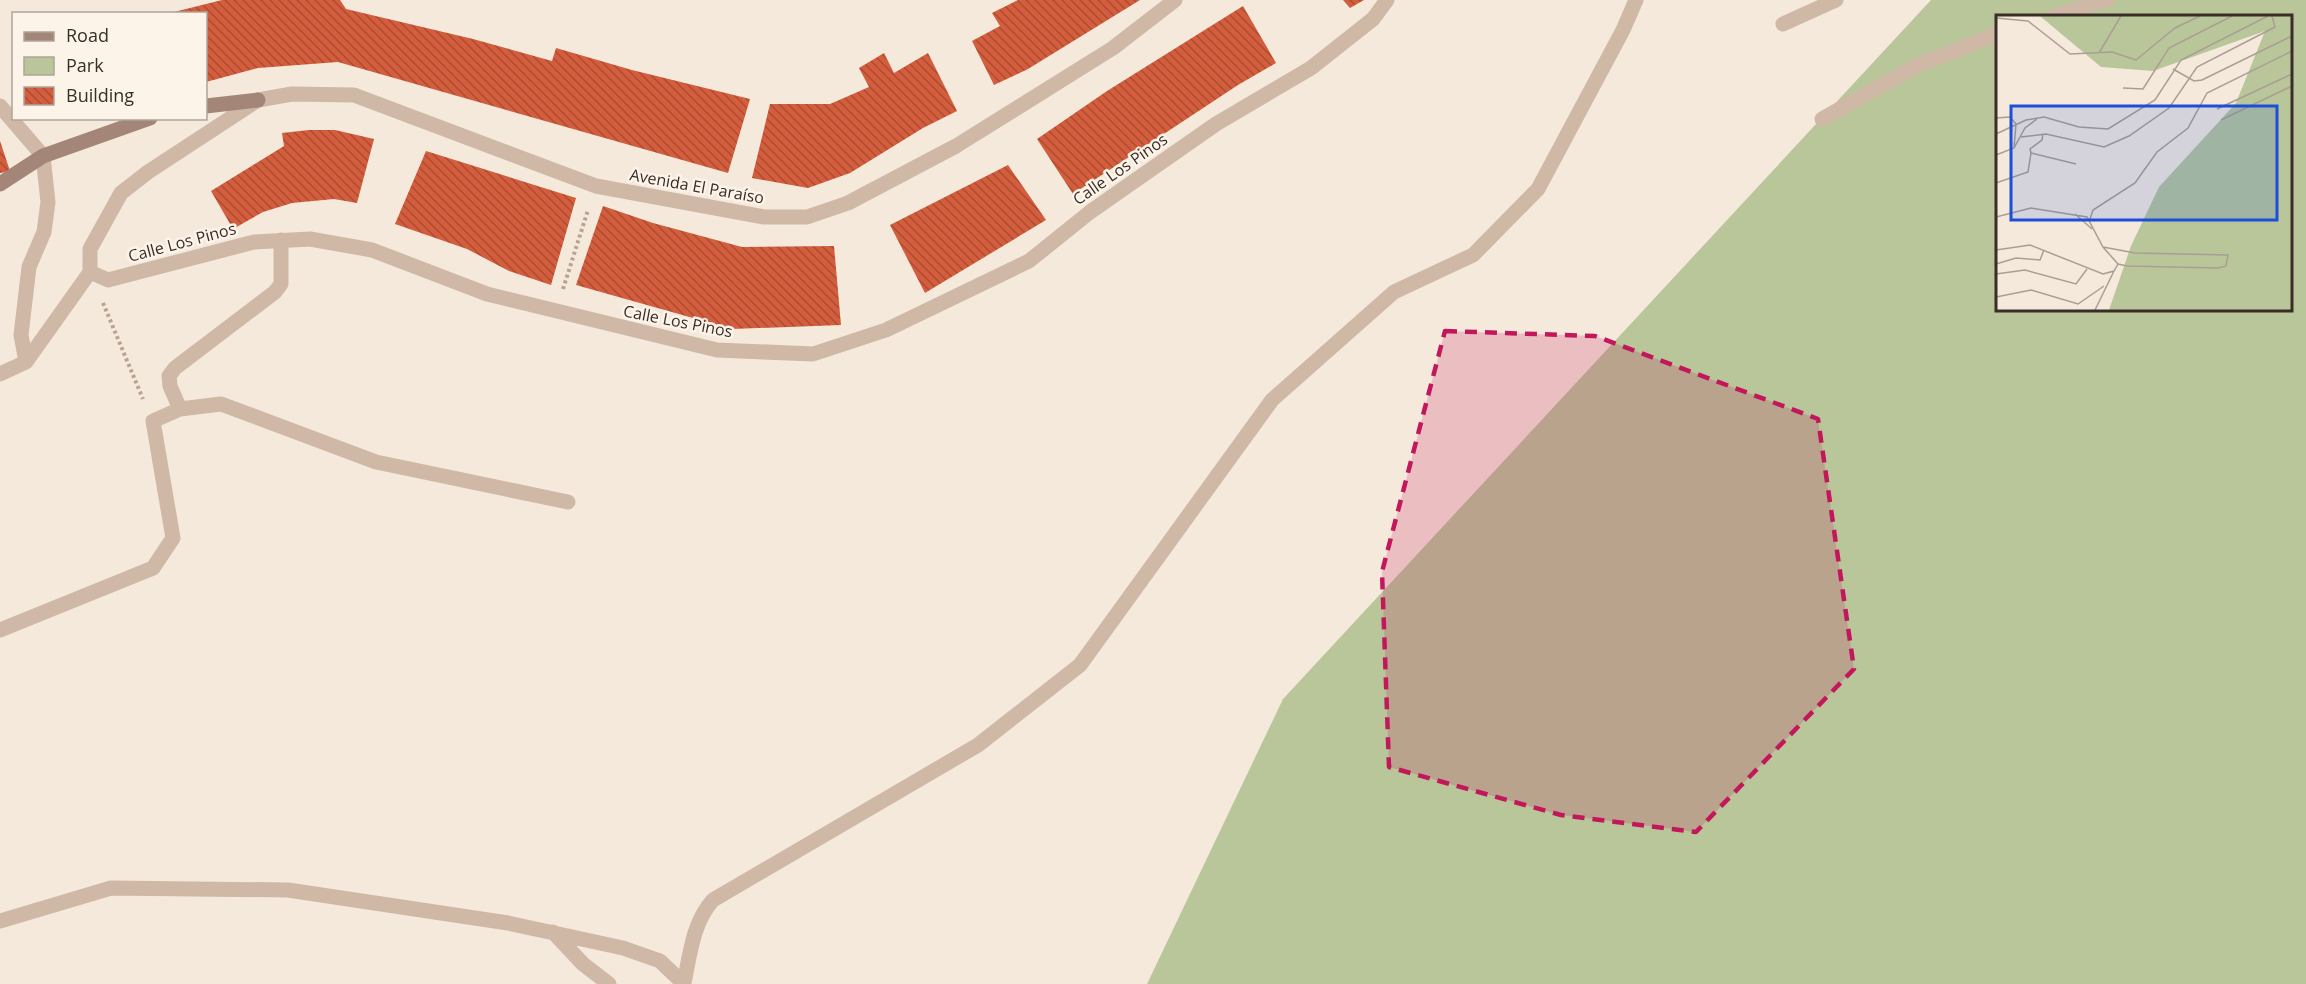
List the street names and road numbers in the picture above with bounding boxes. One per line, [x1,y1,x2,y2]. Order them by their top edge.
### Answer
street label: Calle Los Pinos [1068,128,1172,210]
street label: Avenida El Paraíso [628,163,766,209]
street label: Calle Los Pinos [126,217,238,267]
street label: Calle Los Pinos [622,300,734,342]

